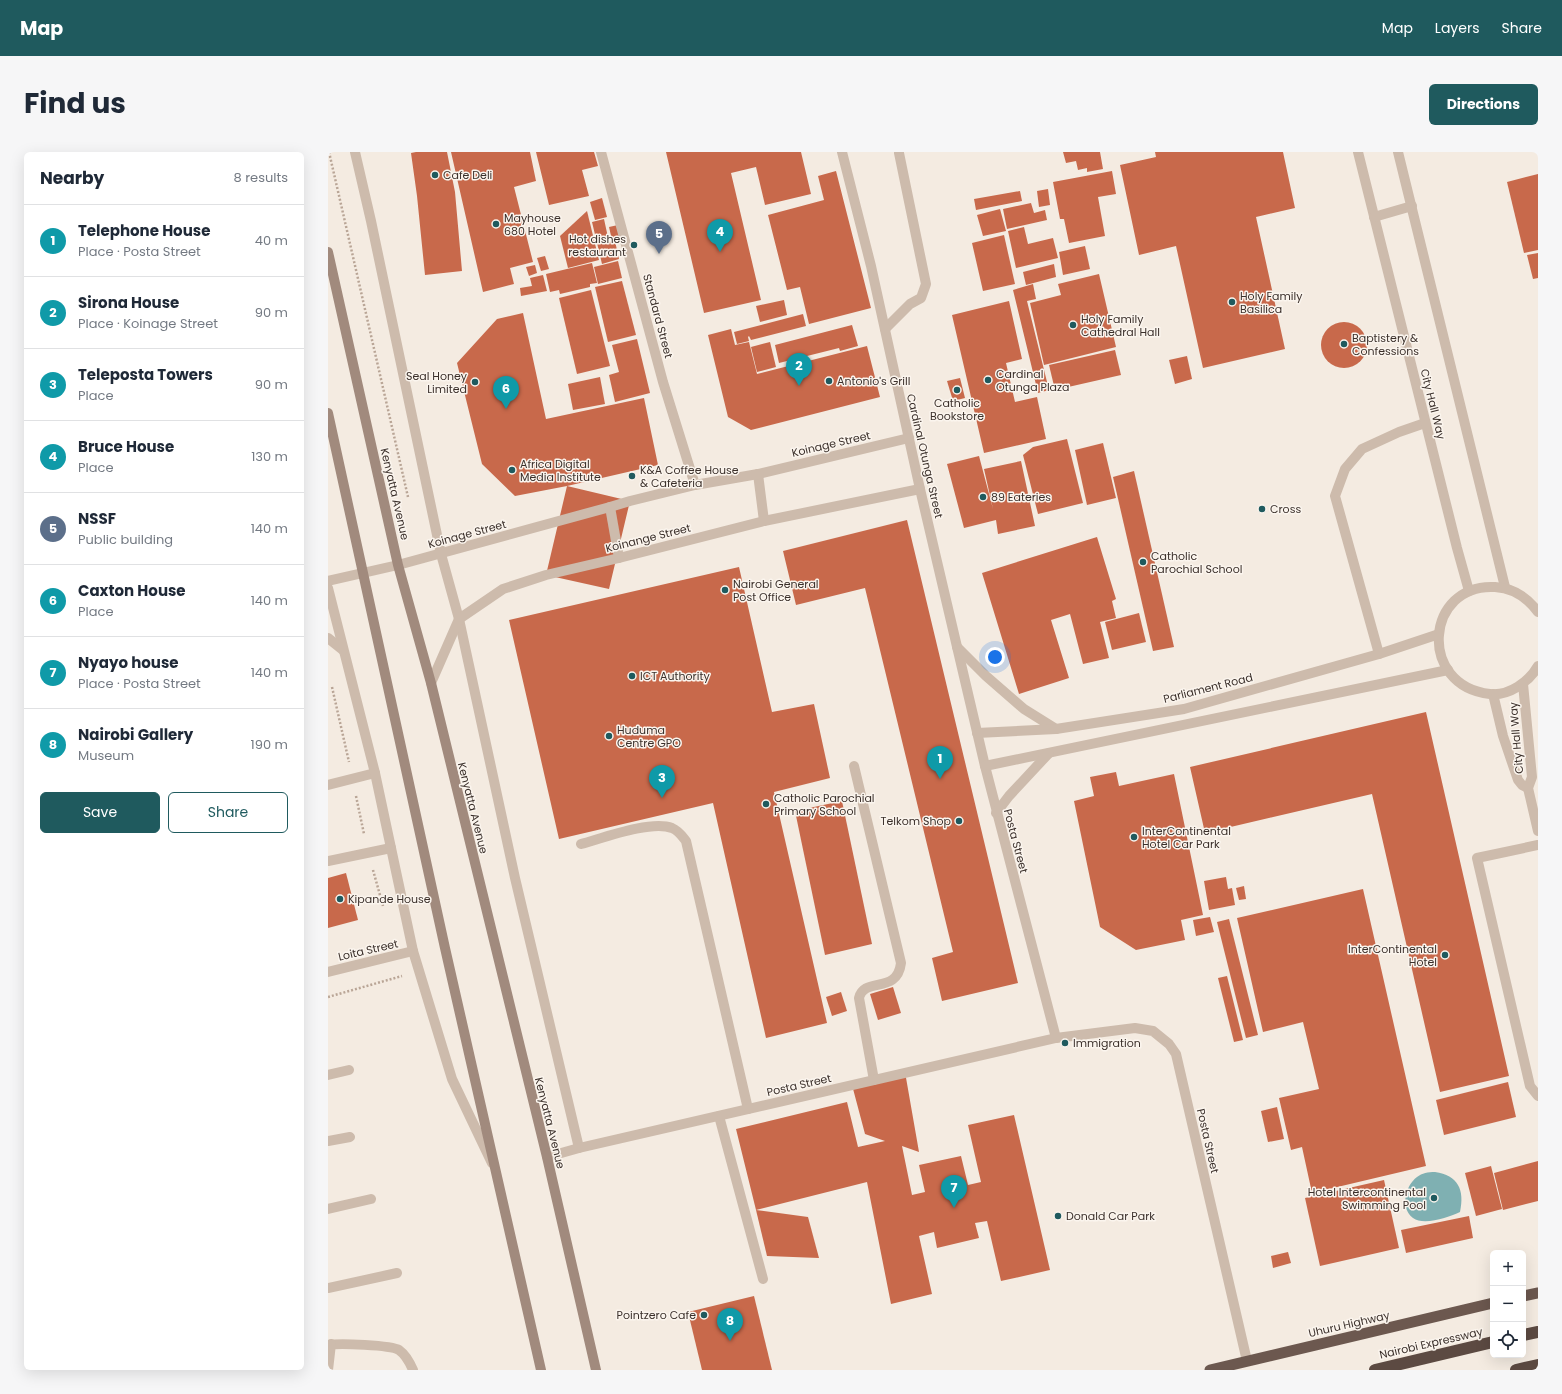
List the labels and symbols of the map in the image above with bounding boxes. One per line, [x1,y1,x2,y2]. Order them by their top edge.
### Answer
place label: Cafe Deli [443,167,493,183]
marker: Cafe Deli [430,170,440,180]
place label: Mayhouse 680 Hotel [504,210,561,239]
marker: Mayhouse 680 Hotel [491,219,501,229]
pin: 4 [707,219,733,252]
pin: 5 [646,221,672,254]
place label: Hot dishes restaurant [568,231,626,260]
marker: Hot dishes restaurant [629,240,639,250]
street label: Standard Street [639,272,677,360]
place label: Holy Family Basilica [1240,288,1303,317]
marker: Holy Family Basilica [1227,297,1237,307]
place label: Holy Family Cathedral Hall [1081,311,1160,340]
marker: Holy Family Cathedral Hall [1068,320,1078,330]
place label: Baptistery & Confessions [1352,330,1419,359]
marker: Baptistery & Confessions [1339,339,1349,349]
pin: 2 [786,353,812,386]
place label: Cardinal Otunga Plaza [996,366,1070,395]
street label: City Hall Way [1417,367,1450,442]
place label: Seal Honey Limited [406,368,468,397]
place label: Antonio's Grill [837,373,911,389]
marker: Cardinal Otunga Plaza [983,375,993,385]
pin: 6 [493,376,519,409]
marker: Antonio's Grill [824,376,834,386]
marker: Seal Honey Limited [470,377,480,387]
marker: Catholic Bookstore [952,385,962,395]
street label: Cardinal Otunga Street [903,392,947,520]
place label: Catholic Bookstore [930,395,984,424]
street label: Koinage Street [790,427,872,461]
street label: Kenyatta Avenue [377,447,413,542]
place label: Africa Digital Media Institute [520,456,601,485]
place label: K&A Coffee House & Cafeteria [640,462,739,491]
marker: Africa Digital Media Institute [507,465,517,475]
marker: K&A Coffee House & Cafeteria [627,471,637,481]
place label: 89 Eateries [991,489,1051,505]
marker: 89 Eateries [978,492,988,502]
place label: Cross [1270,501,1301,517]
marker: Cross [1257,504,1267,514]
street label: Koinage Street [426,516,508,552]
street label: Koinange Street [604,520,692,556]
place label: Catholic Parochial School [1151,548,1242,577]
marker: Catholic Parochial School [1138,557,1148,567]
place label: Nairobi General Post Office [733,576,819,605]
marker: Nairobi General Post Office [720,585,730,595]
your location [985,647,1005,667]
place label: ICT Authority [640,668,710,684]
street label: Parliament Road [1162,669,1254,707]
marker: ICT Authority [627,671,637,681]
street label: City Hall Way [1505,701,1527,775]
place label: Huduma Centre GPO [617,722,681,751]
marker: Huduma Centre GPO [604,731,614,741]
pin: 1 [927,746,953,779]
street label: Kenyatta Avenue [454,761,492,856]
pin: 3 [649,765,675,798]
place label: Catholic Parochial Primary School [774,790,875,819]
marker: Catholic Parochial Primary School [761,799,771,809]
street label: Posta Street [1000,807,1032,875]
place label: Telkom Shop [881,813,951,829]
marker: Telkom Shop [954,816,964,826]
place label: InterContinental Hotel Car Park [1142,823,1231,852]
marker: InterContinental Hotel Car Park [1129,832,1139,842]
place label: Kipande House [348,891,431,907]
marker: Kipande House [335,894,345,904]
street label: Loita Street [336,935,400,965]
place label: InterContinental Hotel [1348,941,1437,970]
marker: InterContinental Hotel [1440,950,1450,960]
place label: Immigration [1073,1035,1141,1051]
marker: Immigration [1060,1038,1070,1048]
street label: Posta Street [765,1070,833,1100]
street label: Kenyatta Avenue [531,1076,569,1171]
street label: Posta Street [1193,1107,1223,1175]
pin: 7 [941,1175,967,1208]
place label: Hotel Intercontinental Swimming Pool [1308,1184,1426,1213]
marker: Hotel Intercontinental Swimming Pool [1429,1193,1439,1203]
place label: Donald Car Park [1066,1208,1155,1224]
marker: Donald Car Park [1053,1211,1063,1221]
place label: Pointzero Cafe [617,1307,696,1323]
street label: Uhuru Highway [1307,1307,1392,1341]
pin: 8 [717,1308,743,1341]
marker: Pointzero Cafe [699,1310,709,1320]
street label: Nairobi Expressway [1378,1323,1485,1363]

